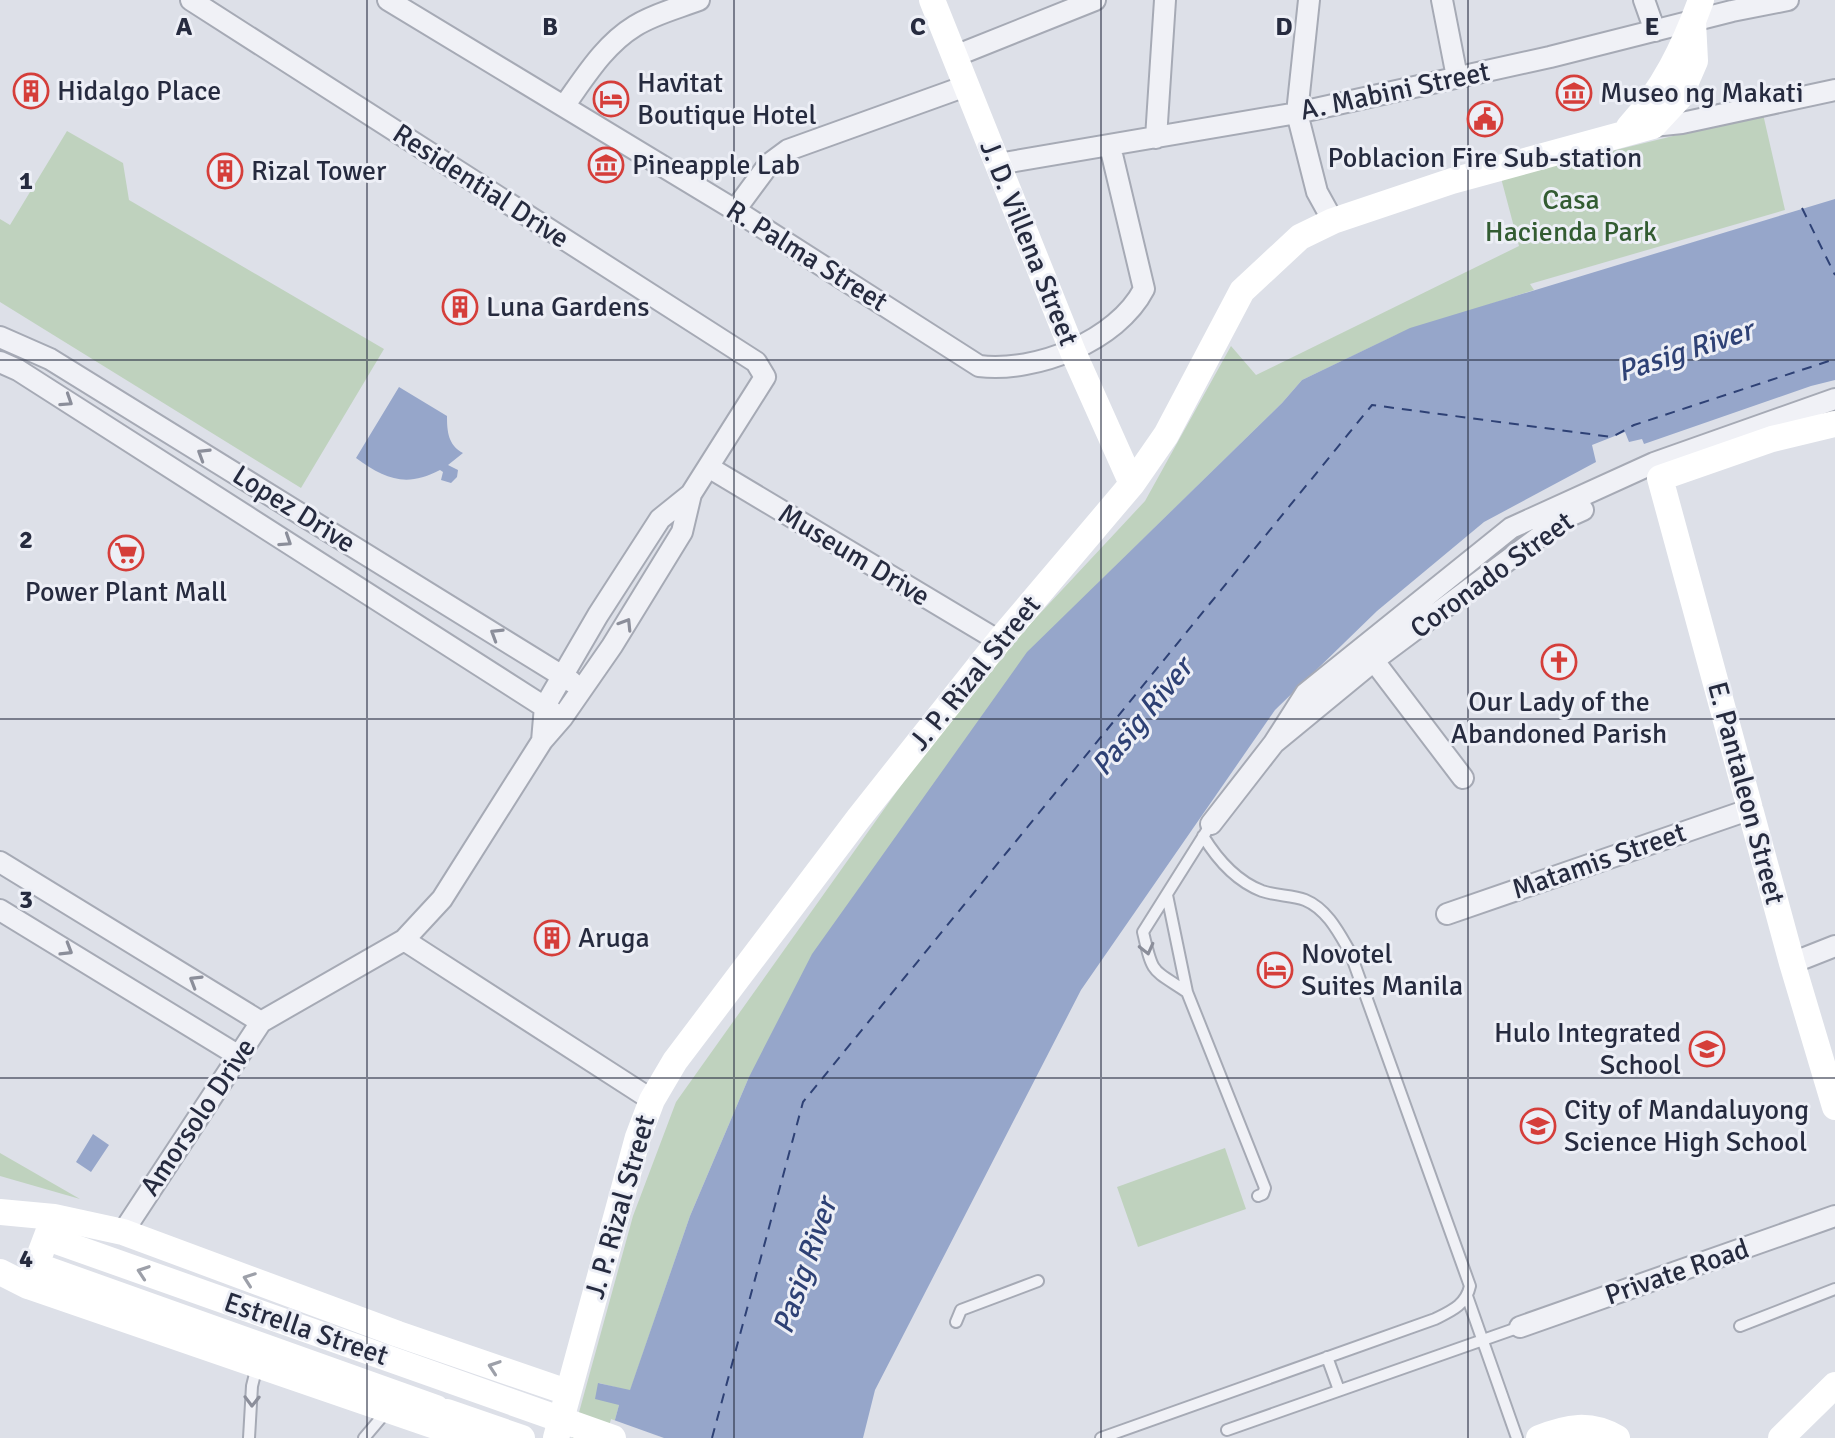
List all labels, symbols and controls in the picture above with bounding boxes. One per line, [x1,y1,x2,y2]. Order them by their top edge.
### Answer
text: A [176,11,193,43]
text: B [542,11,558,43]
text: C [910,11,926,43]
text: D [1275,11,1293,43]
text: E [1645,11,1659,43]
street label: A. Mabini Street [1297,54,1493,128]
place label: Havitat Boutique Hotel [637,66,817,132]
building icon: Hidalgo Place [12,72,50,110]
place label: Hidalgo Place [57,74,221,108]
museum icon: Museo ng Makati [1555,74,1593,112]
place label: Museo ng Makati [1600,76,1803,110]
hotel icon: Havitat Boutique Hotel [592,80,630,118]
public building icon: Poblacion Fire Sub-station [1466,100,1504,138]
street label: Residential Drive [386,116,576,256]
street label: J. D. Villena Street [972,135,1086,351]
place label: Poblacion Fire Sub-station [1328,141,1642,175]
museum icon: Pineapple Lab [587,146,625,184]
place label: Pineapple Lab [632,148,800,182]
building icon: Rizal Tower [206,152,244,190]
place label: Rizal Tower [251,154,387,188]
text: 1 [19,165,33,197]
park label: Casa Hacienda Park [1485,183,1657,249]
street label: R. Palma Street [720,193,894,319]
building icon: Luna Gardens [441,288,479,326]
place label: Luna Gardens [486,290,650,324]
water label: Pasig River [1612,310,1761,390]
one-way arrow [58,392,73,407]
one-way arrow [197,448,212,463]
street label: Lopez Drive [226,458,362,560]
street label: Museum Drive [772,496,936,614]
street label: Coronado Street [1404,504,1580,646]
text: 2 [19,524,33,556]
one-way arrow [277,532,292,547]
supermarket icon: Power Plant Mall [107,534,145,572]
place label: Power Plant Mall [25,575,227,609]
street label: J. P. Rizal Street [902,589,1048,757]
one-way arrow [616,618,632,633]
one-way arrow [490,629,505,644]
church icon: Our Lady of the Abandoned Parish [1540,643,1578,681]
water label: Pasig River [1083,648,1203,783]
street label: E. Pantaleon Street [1700,678,1792,908]
place label: Our Lady of the Abandoned Parish [1451,685,1667,751]
street label: Matamis Street [1508,815,1691,907]
text: 3 [19,884,33,916]
building icon: Aruga [533,919,571,957]
place label: Aruga [578,921,650,955]
place label: Novotel Suites Manila [1301,937,1463,1003]
one-way arrow [58,941,73,956]
one-way arrow [1138,942,1155,956]
hotel icon: Novotel Suites Manila [1256,951,1294,989]
one-way arrow [189,975,204,991]
place label: Hulo Integrated School [1494,1016,1681,1082]
school or university icon: Hulo Integrated School [1688,1030,1726,1068]
street label: Amorsolo Drive [133,1032,263,1202]
place label: City of Mandaluyong Science High School [1564,1093,1809,1159]
school or university icon: City of Mandaluyong Science High School [1519,1107,1557,1145]
street label: J. P. Rizal Street [578,1111,663,1303]
water label: Pasig River [765,1190,847,1338]
street label: Private Road [1601,1232,1753,1312]
text: 4 [19,1243,33,1275]
one-way arrow [137,1265,151,1282]
one-way arrow [243,1272,257,1289]
street label: Estrella Street [220,1285,393,1373]
one-way arrow [487,1361,501,1377]
one-way arrow [243,1395,261,1408]

